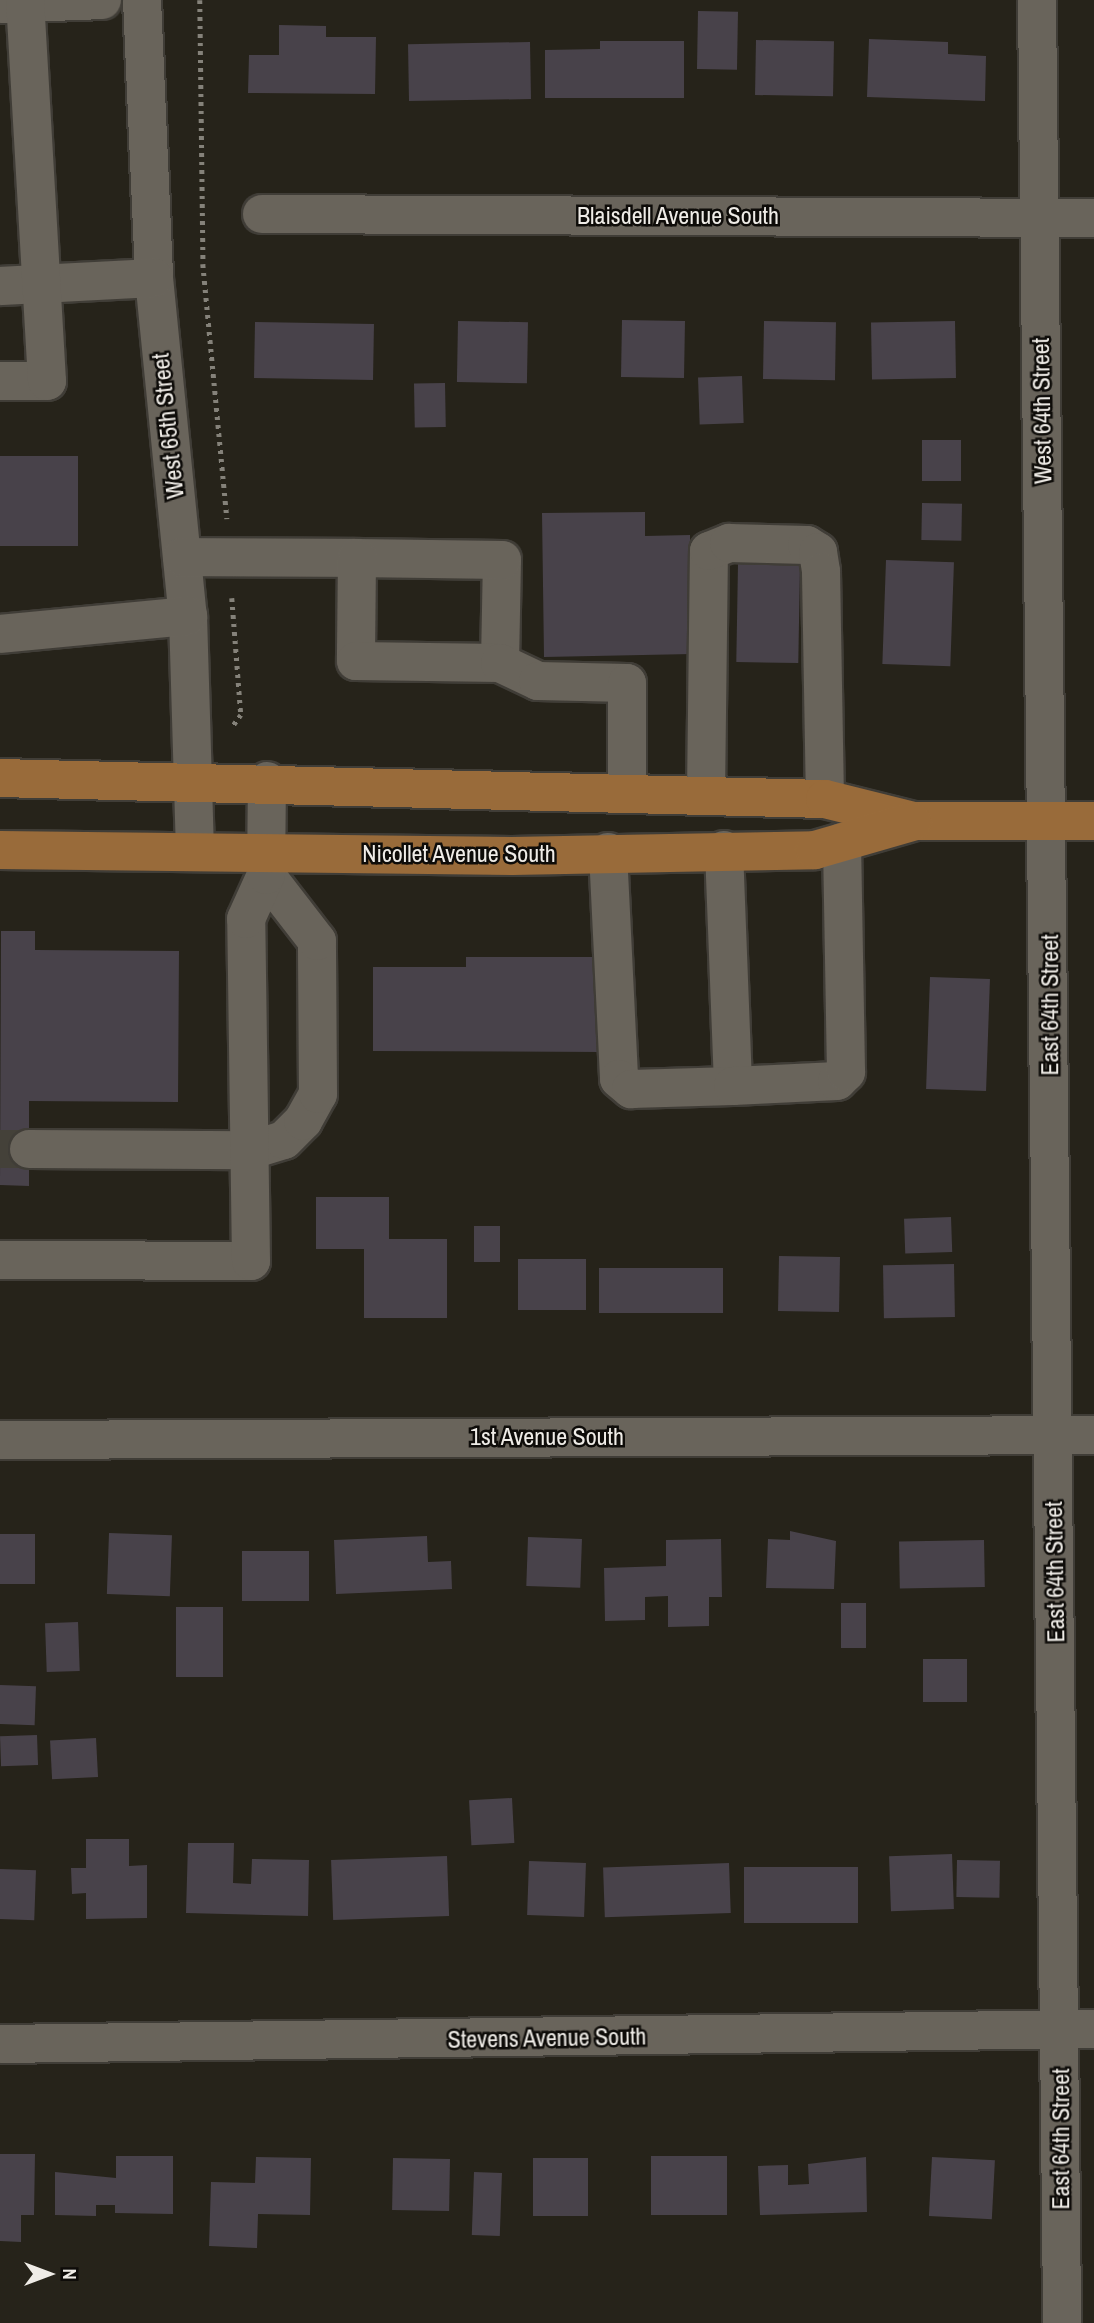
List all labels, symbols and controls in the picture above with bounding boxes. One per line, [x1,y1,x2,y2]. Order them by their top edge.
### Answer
street label: Blaisdell Avenue South [576,202,780,230]
street label: West 64th Street [1026,338,1058,484]
street label: West 65th Street [146,352,190,500]
street label: Nicollet Avenue South [362,840,556,868]
street label: East 64th Street [1036,934,1064,1076]
street label: 1st Avenue South [469,1423,625,1451]
street label: East 64th Street [1039,1501,1071,1643]
street label: Stevens Avenue South [447,2022,647,2054]
street label: East 64th Street [1047,2068,1075,2210]
north arrow [14,2239,84,2309]
text: N [57,2268,83,2280]

